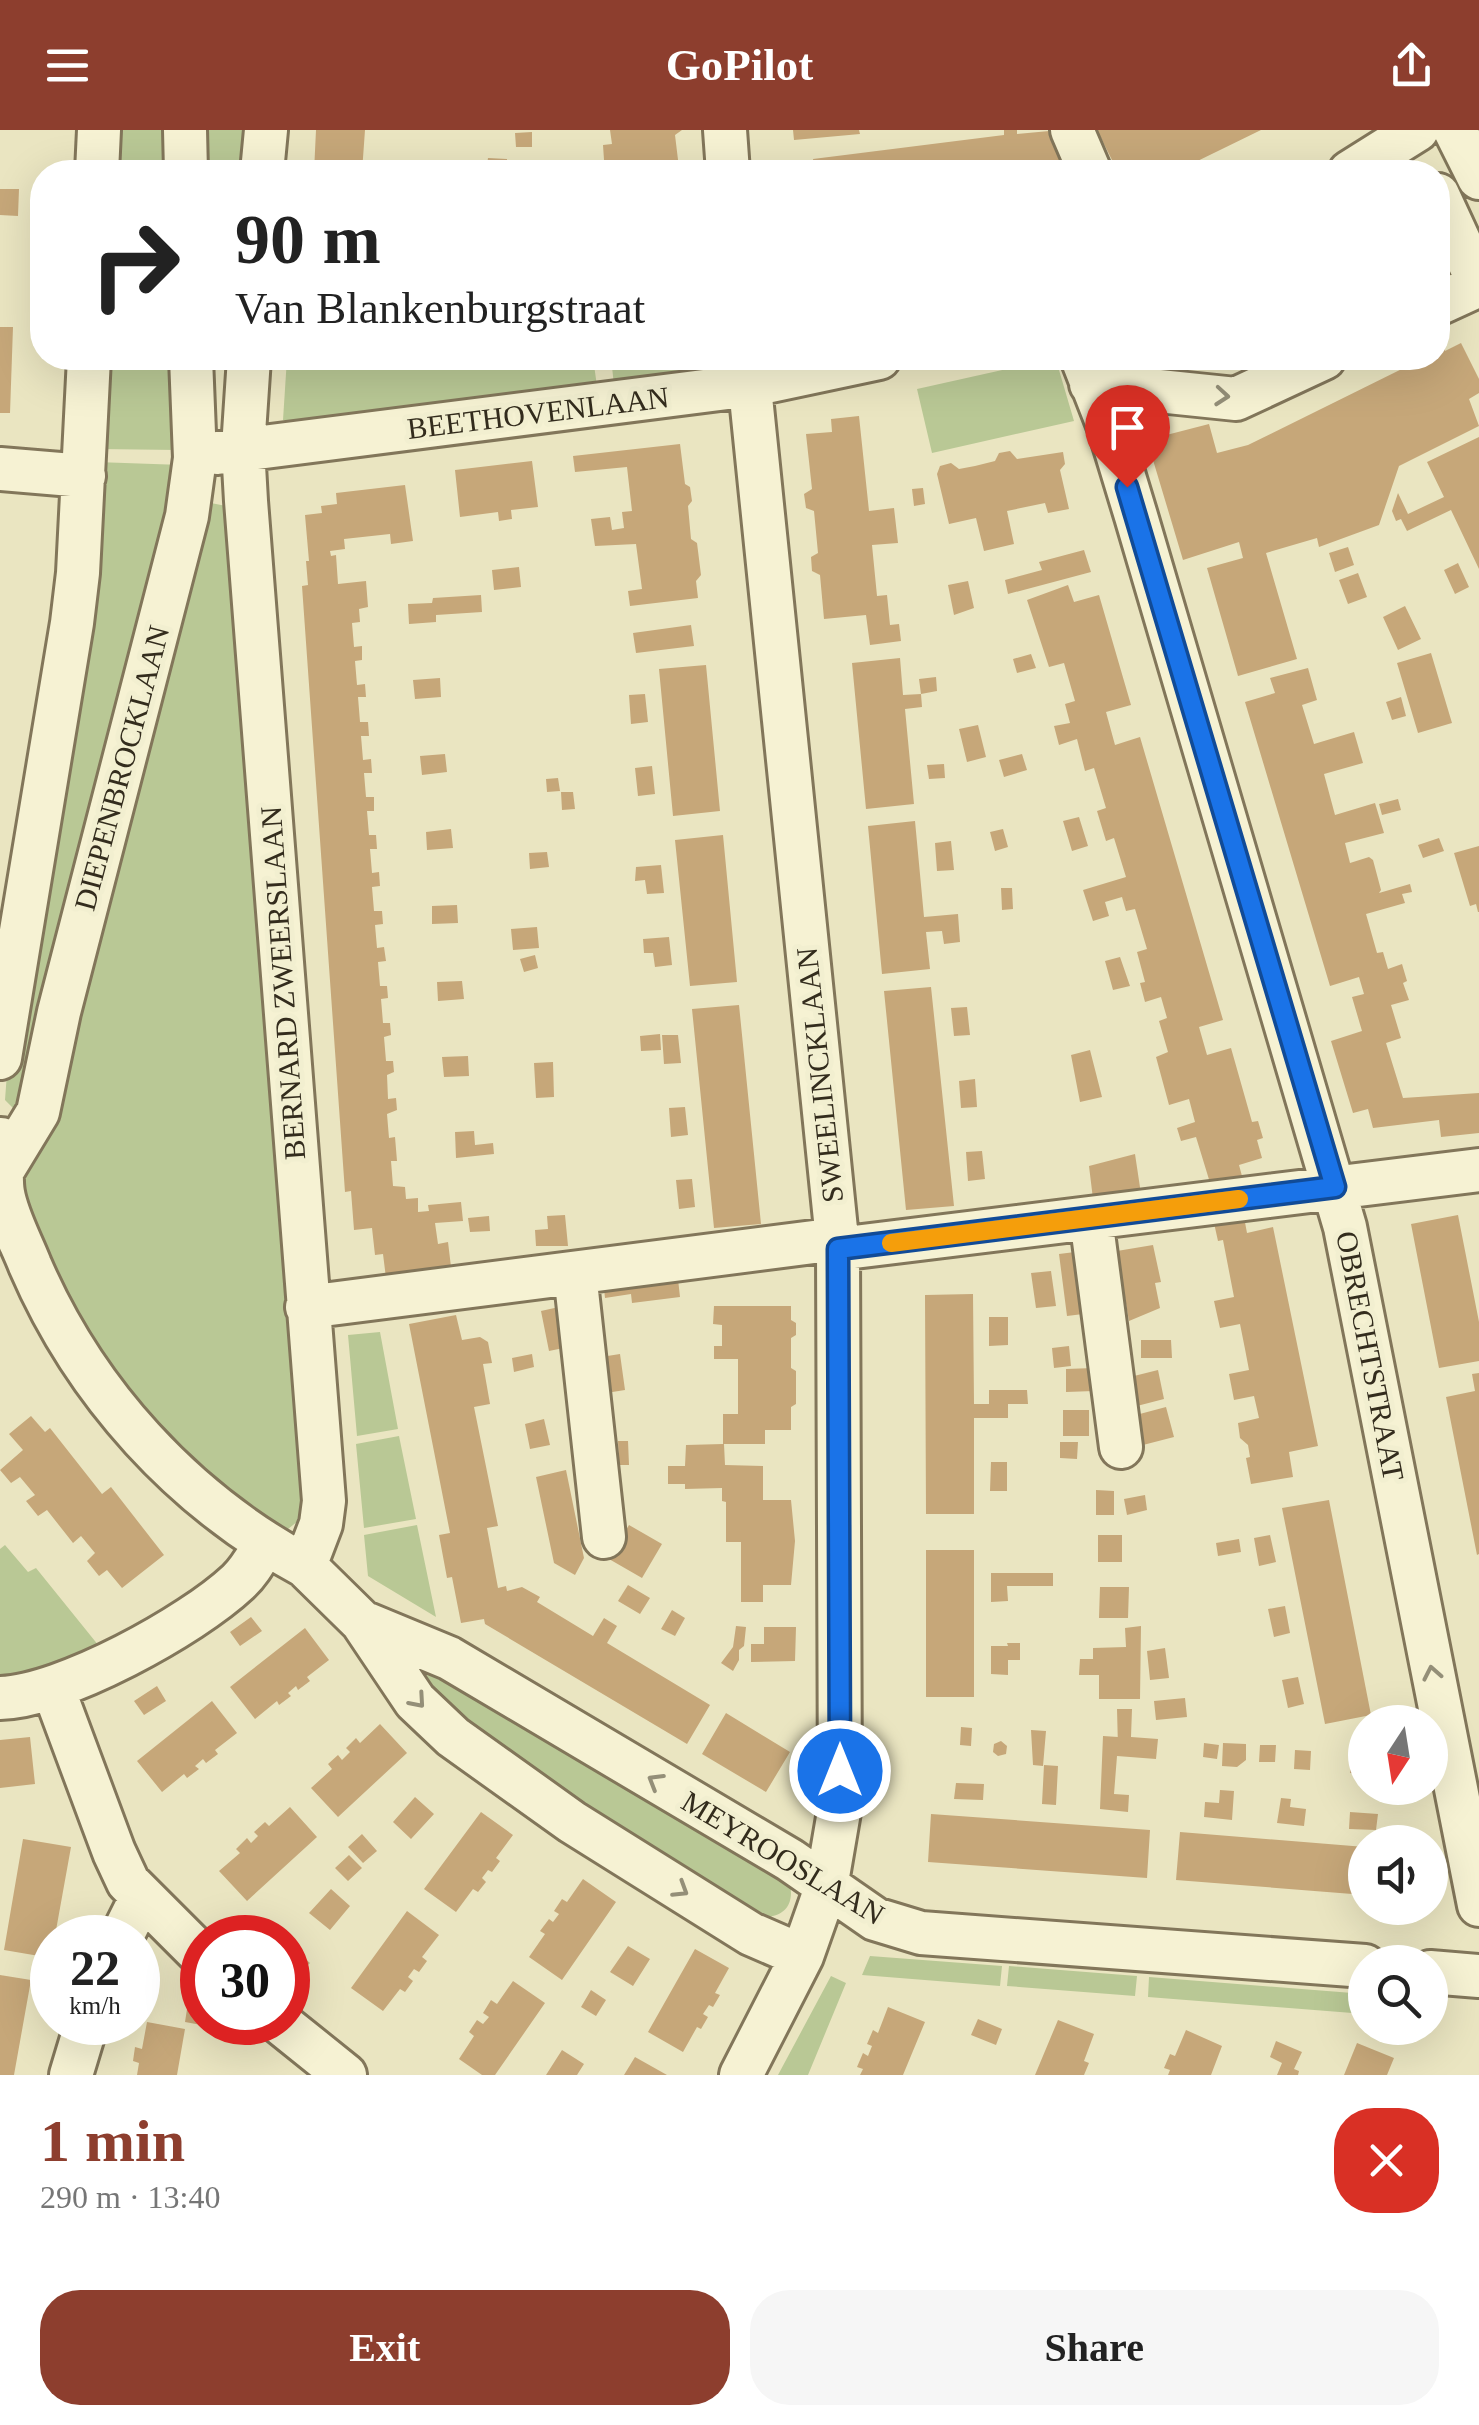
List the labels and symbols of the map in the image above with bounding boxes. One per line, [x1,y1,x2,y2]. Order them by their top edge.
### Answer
street label: BEETHOVENLAAN [405,380,671,445]
one-way arrow [1215,384,1231,406]
pin [1085,385,1170,488]
street label: DIEPENBROCKLAAN [68,622,175,914]
street label: BERNARD ZWEERSLAAN [254,805,311,1161]
street label: SWEELINCKLAAN [790,946,849,1204]
street label: OBRECHTSTRAAT [1330,1228,1411,1483]
one-way arrow [1423,1664,1444,1681]
one-way arrow [406,1689,424,1708]
north arrow [1348,1705,1448,1805]
position arrow [788,1719,892,1823]
one-way arrow [648,1773,666,1793]
street label: MEYROOSLAAN [676,1784,890,1931]
one-way arrow [670,1878,688,1897]
speed limit sign: 30 [180,1915,310,2045]

